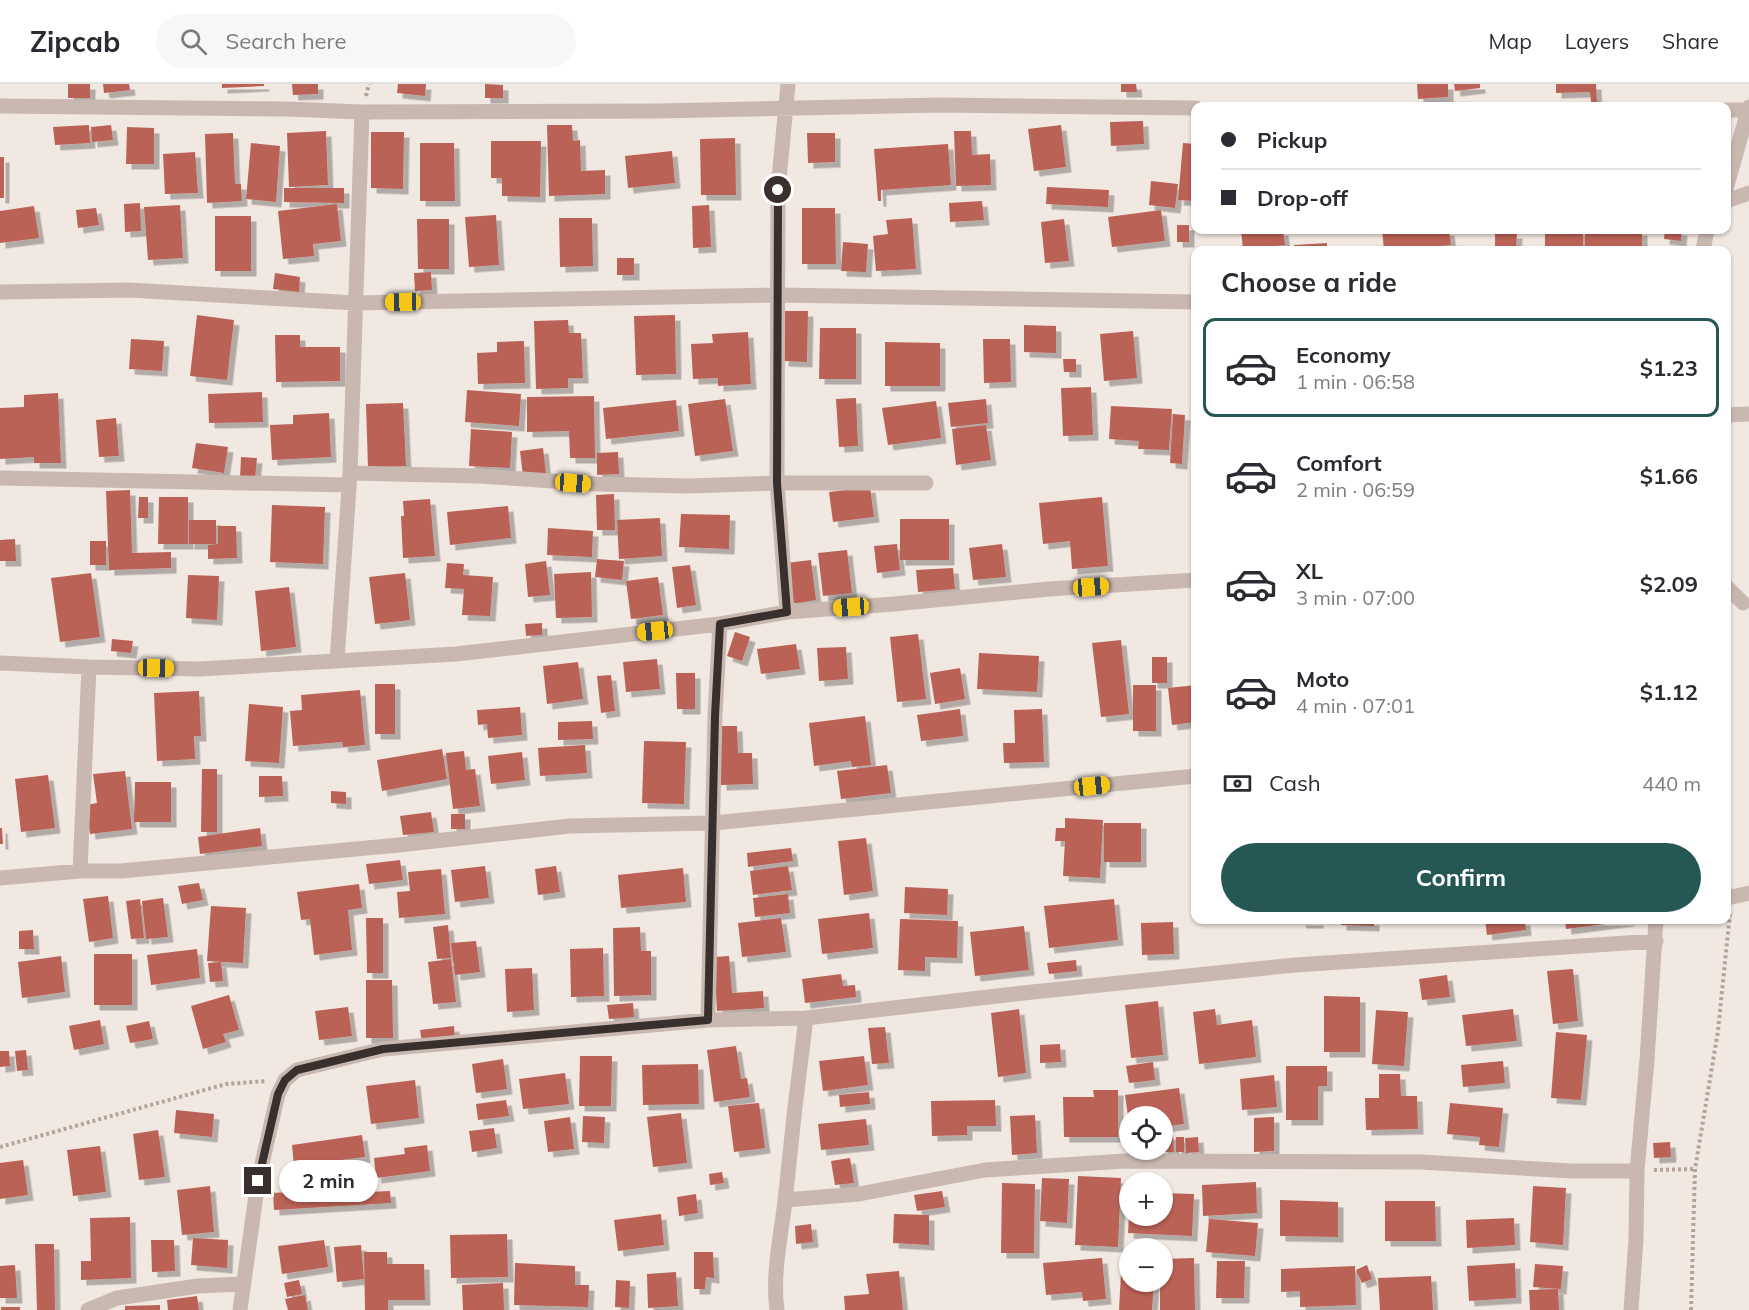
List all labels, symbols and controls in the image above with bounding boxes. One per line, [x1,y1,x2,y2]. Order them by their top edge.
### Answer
search box [156,14,576,68]
text: Zipcab [30,24,120,59]
icon: search [177,25,210,58]
text: Search here [225,27,346,55]
text: Map [1489,28,1532,54]
text: Layers [1565,28,1629,54]
text: Share [1662,28,1719,54]
text: Pickup [1257,126,1327,154]
route start [764,176,791,203]
text: Drop-off [1257,184,1348,212]
text: Choose a ride [1221,265,1397,299]
car [385,293,421,311]
icon: car [1224,341,1278,395]
text: Economy [1296,341,1391,369]
text: $1.23 [1640,354,1698,382]
text: 1 min · 06:58 [1296,369,1415,394]
icon: car [1224,449,1278,503]
text: Comfort [1296,449,1382,477]
text: $1.66 [1640,462,1698,490]
car [554,473,592,493]
text: 2 min · 06:59 [1296,477,1415,502]
icon: car [1224,557,1278,611]
text: XL [1296,557,1323,585]
text: $2.09 [1640,570,1698,598]
car [1072,577,1110,597]
text: 3 min · 07:00 [1296,585,1415,610]
car [832,597,870,617]
car [636,620,674,642]
car [138,659,174,677]
icon: car [1224,665,1278,719]
text: Moto [1296,665,1349,693]
text: $1.12 [1640,678,1698,706]
text: 4 min · 07:01 [1296,693,1415,718]
icon: cash [1221,767,1254,800]
text: Cash [1269,769,1321,797]
text: 440 m [1642,771,1701,796]
car [1073,775,1111,797]
button: Confirm [1221,843,1701,912]
map controls [1119,1106,1173,1292]
button: locate [1119,1106,1173,1160]
callout: 2 min [279,1160,378,1202]
route end [244,1167,271,1194]
text: 2 min [302,1168,355,1193]
button: + [1119,1172,1173,1226]
button: − [1119,1238,1173,1292]

